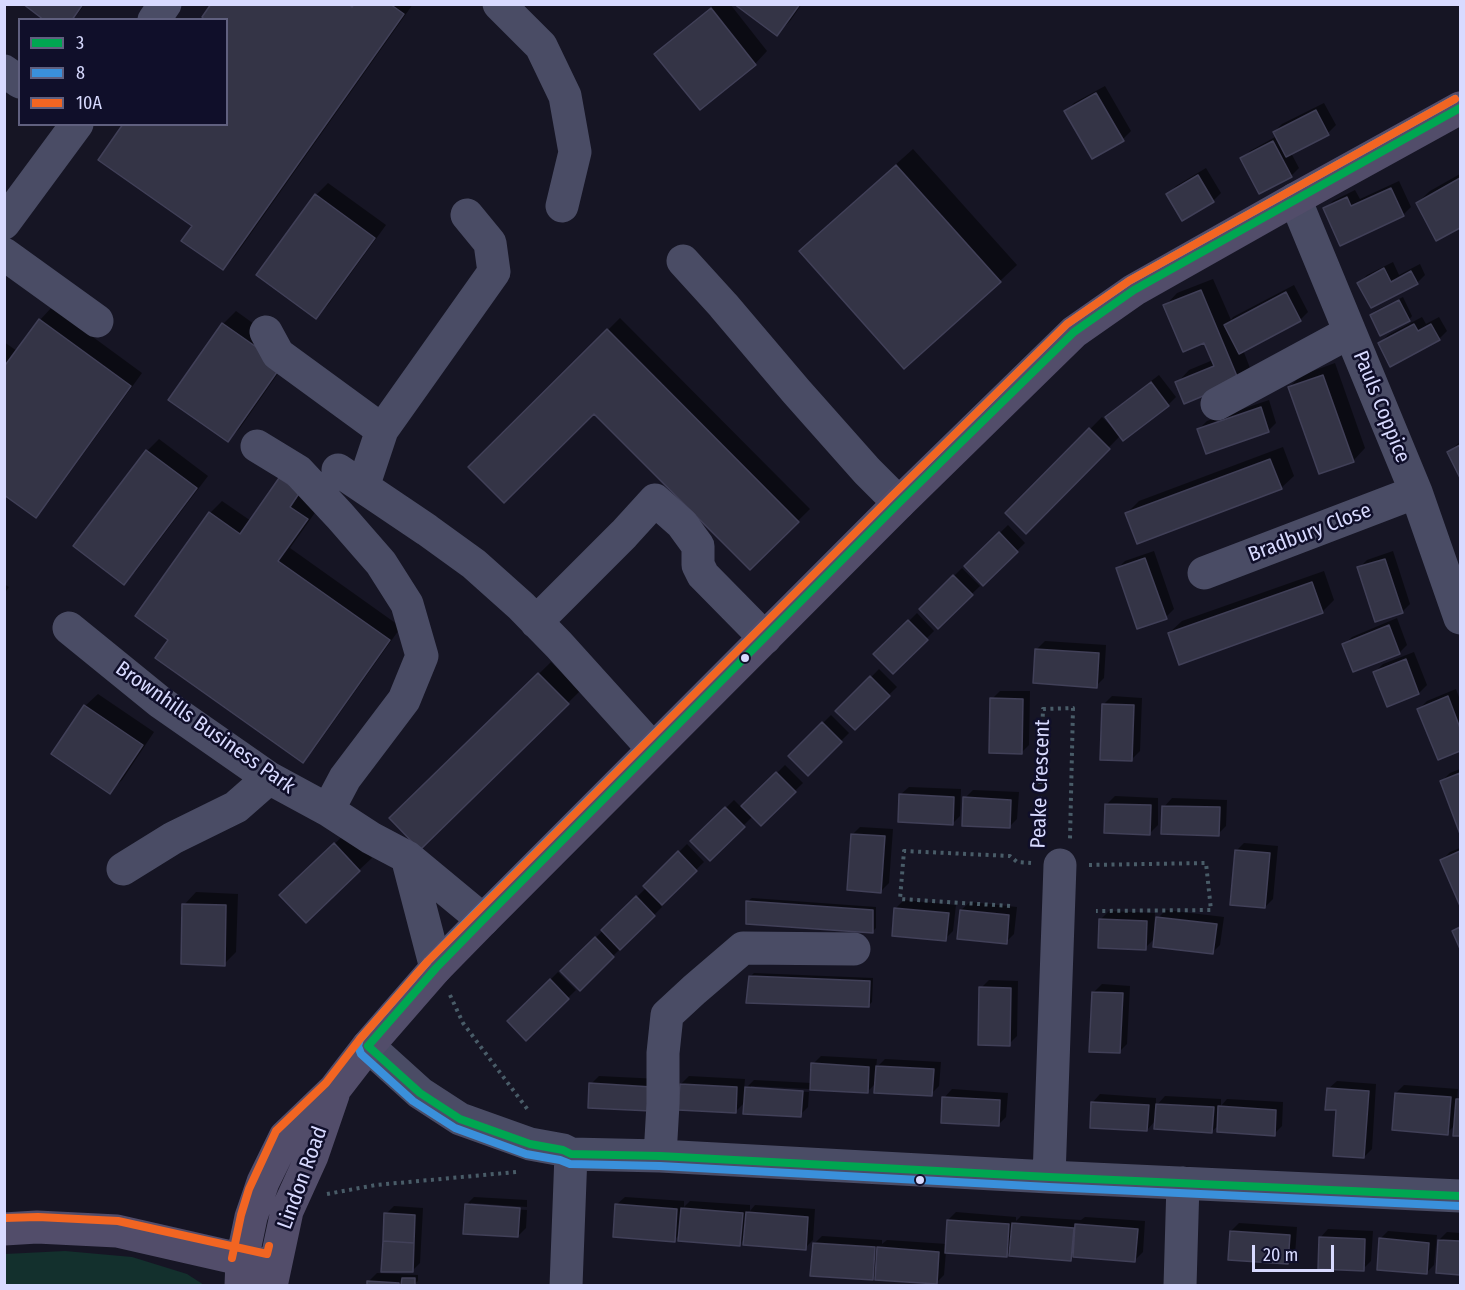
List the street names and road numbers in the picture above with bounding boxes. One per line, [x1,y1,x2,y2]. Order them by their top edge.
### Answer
street label: Pauls Coppice [1347,347,1415,467]
street label: Bradbury Close [1245,498,1375,568]
street label: Brownhills Business Park [110,656,300,800]
street label: Peake Crescent [1026,719,1056,849]
street label: Lindon Road [273,1123,333,1233]

